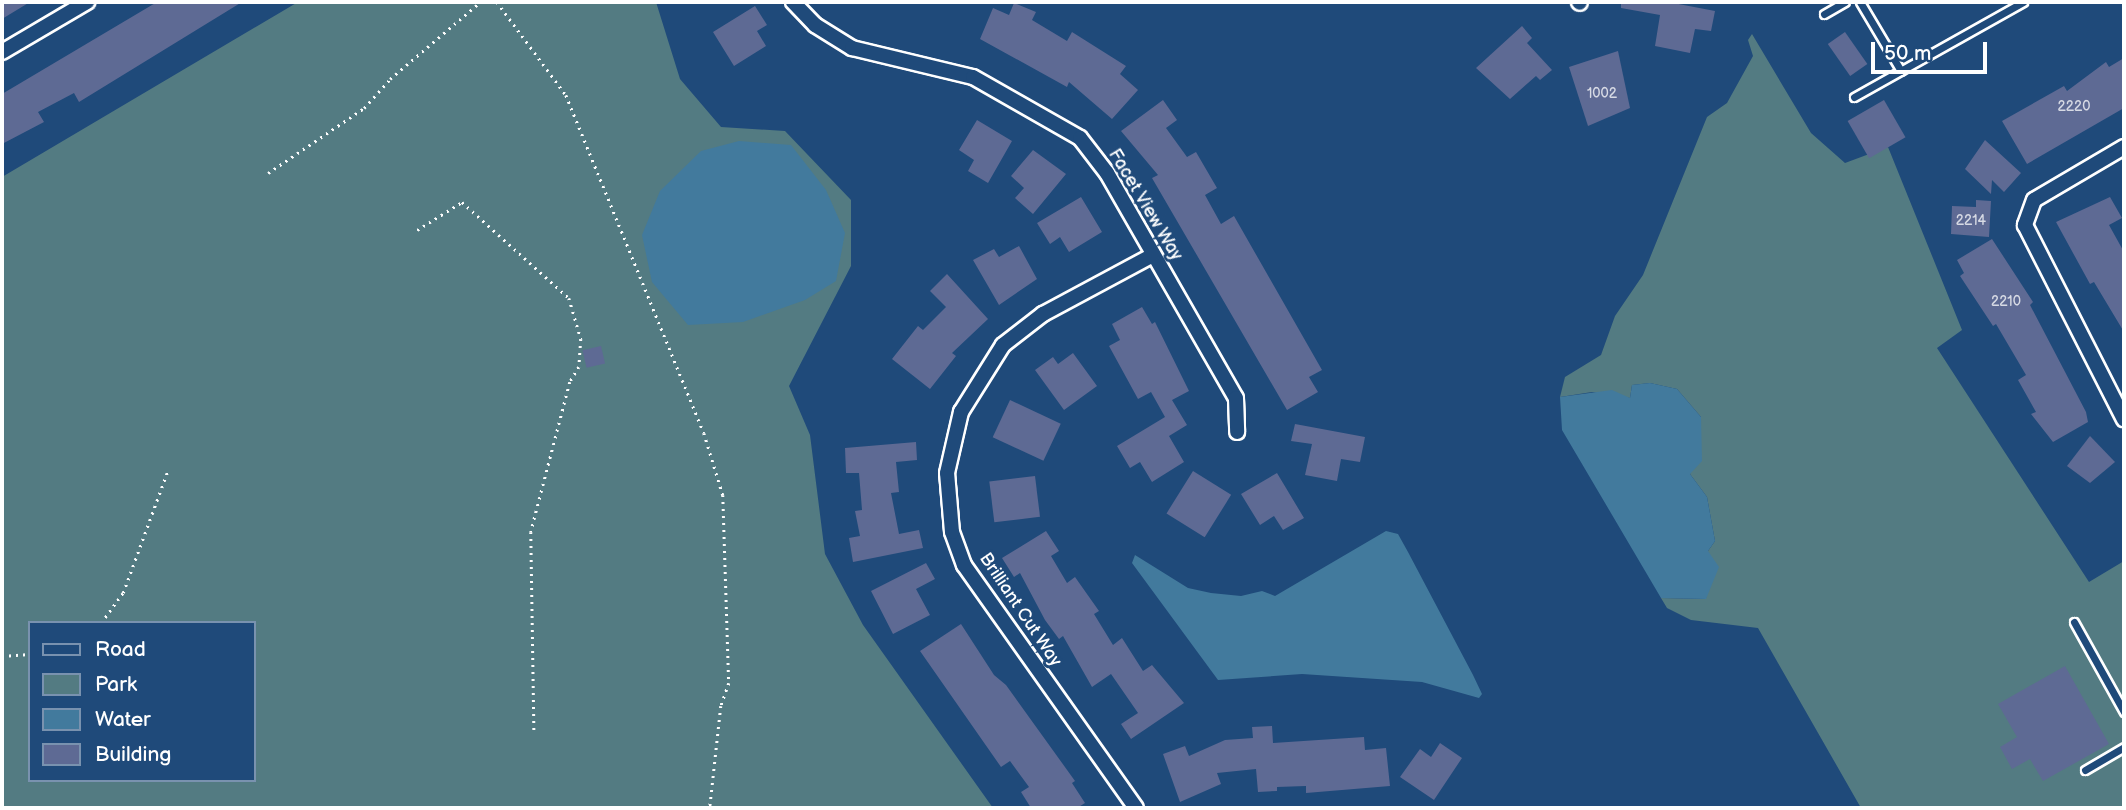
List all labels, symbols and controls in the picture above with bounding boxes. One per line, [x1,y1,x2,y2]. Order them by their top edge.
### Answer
scale bar [1874,28,1990,72]
text: 50 m [1884,41,1931,66]
house number: 1002 [1587,86,1617,102]
house number: 2220 [2057,99,2091,115]
street label: Facet View Way [1103,145,1187,265]
house number: 2214 [1956,213,1986,229]
house number: 2210 [1991,294,2021,310]
street label: Brilliant Cut Way [974,549,1066,671]
legend [28,621,256,782]
text: Road [95,637,146,662]
text: Park [95,672,137,697]
text: Water [95,707,151,732]
text: Building [95,742,171,767]

